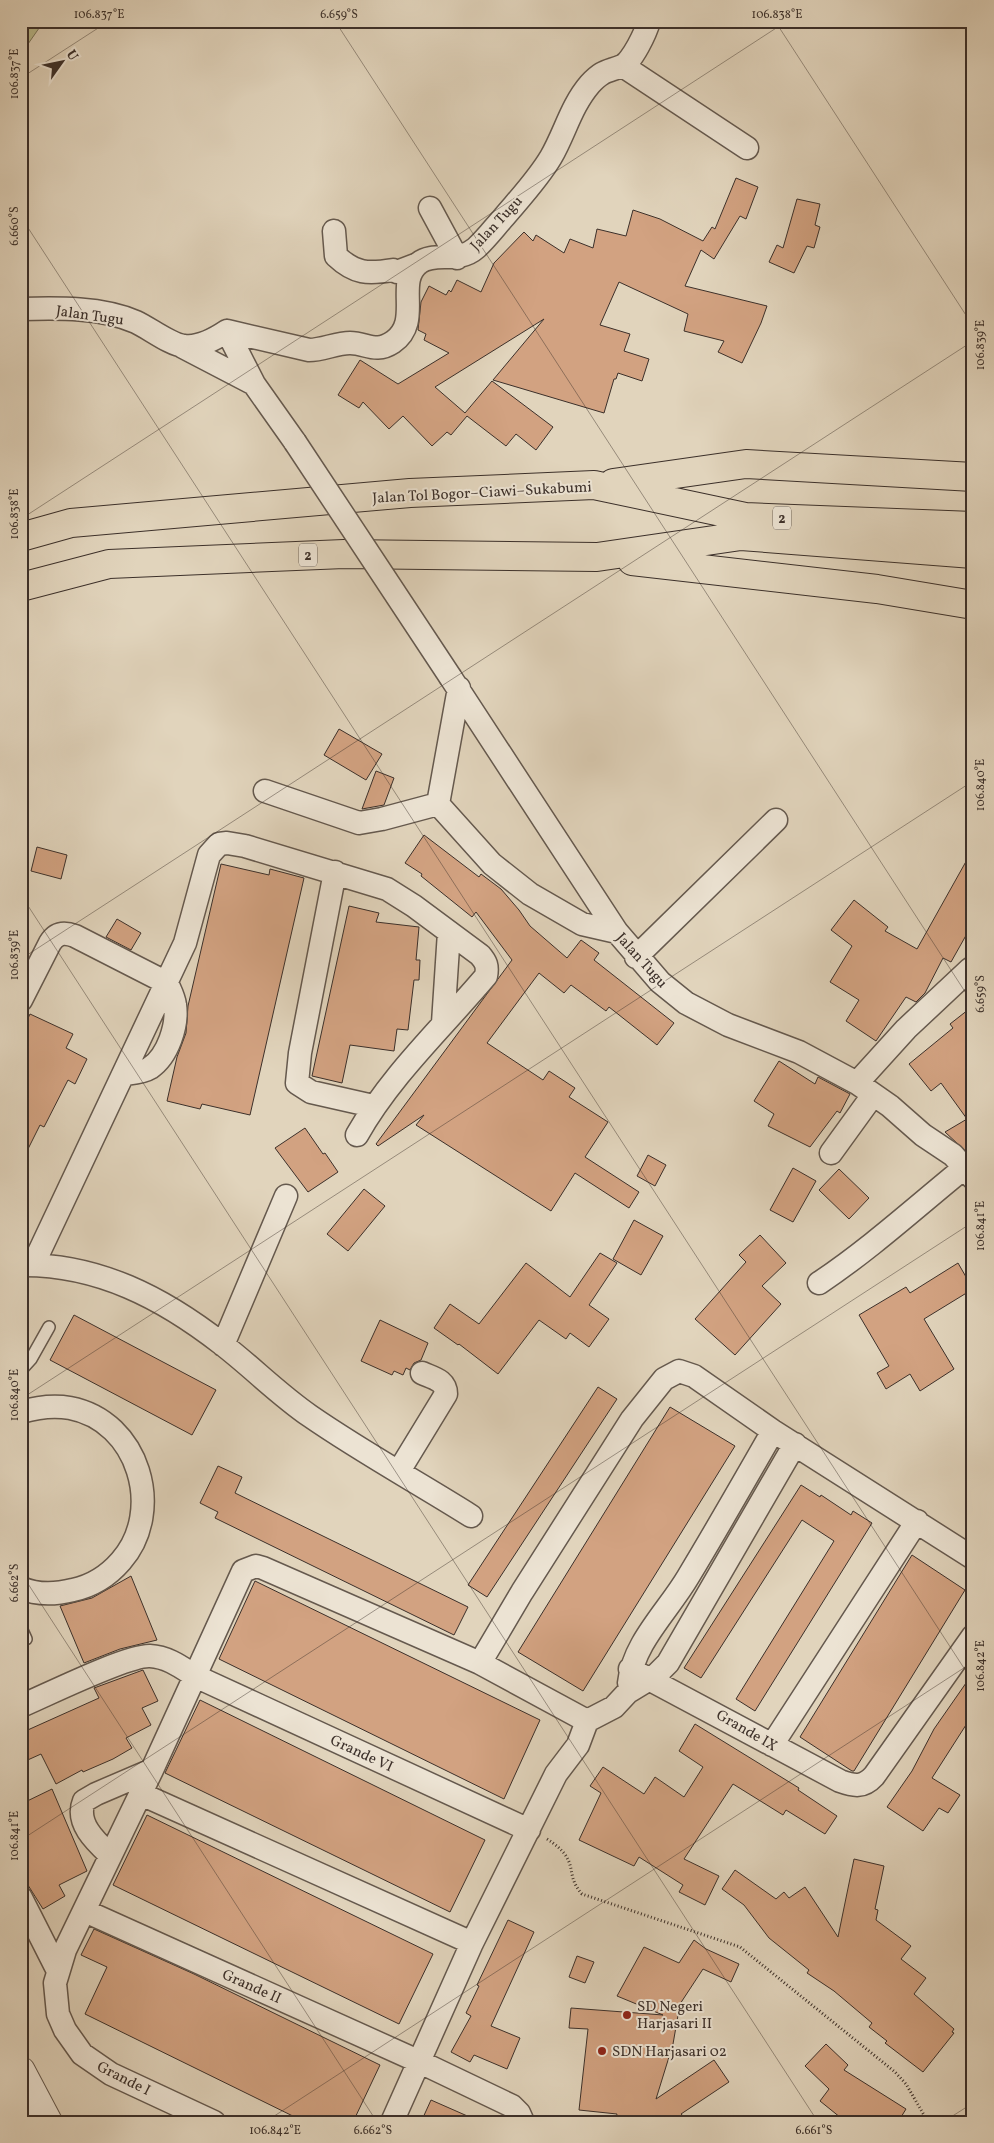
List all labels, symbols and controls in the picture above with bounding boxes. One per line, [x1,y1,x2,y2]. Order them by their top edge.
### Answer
text: 106.837°E [74,7,124,23]
text: 6.659°S [320,7,358,23]
text: 106.838°E [752,7,802,23]
north arrow [38,38,88,88]
text: U [61,47,82,65]
text: 106.837°E [7,49,23,99]
street label: Jalan Tugu [466,192,528,256]
text: 6.660°S [7,206,23,246]
street label: Jalan Tugu [54,301,125,332]
text: 106.839°E [973,320,989,370]
street label: Jalan Tol Bogor–Ciawi–Sukabumi [372,477,592,510]
text: 106.838°E [7,489,23,539]
road number: 2 [773,506,791,530]
road number: 2 [299,544,317,566]
text: 106.840°E [973,759,989,811]
street label: Jalan Tugu [610,929,672,993]
text: 106.839°E [7,930,23,980]
text: 6.659°S [973,975,989,1013]
text: 106.841°E [973,1201,989,1251]
text: 106.840°E [7,1369,23,1421]
text: 6.662°S [7,1564,23,1602]
text: 106.842°E [973,1640,989,1692]
street label: Grande IX [712,1705,781,1757]
street label: Grande VI [326,1731,396,1778]
text: 106.841°E [7,1811,23,1861]
street label: Grande II [218,1965,284,2010]
place label: SD Negeri Harjasari II [637,1997,712,2035]
marker: SD Negeri Harjasari II [621,2009,633,2021]
place label: SDN Harjasari 02 [612,2042,727,2063]
marker: SDN Harjasari 02 [596,2045,608,2057]
street label: Grande I [93,2057,154,2102]
text: 106.842°E [249,2123,301,2139]
text: 6.662°S [354,2123,392,2139]
text: 6.661°S [796,2123,832,2139]

